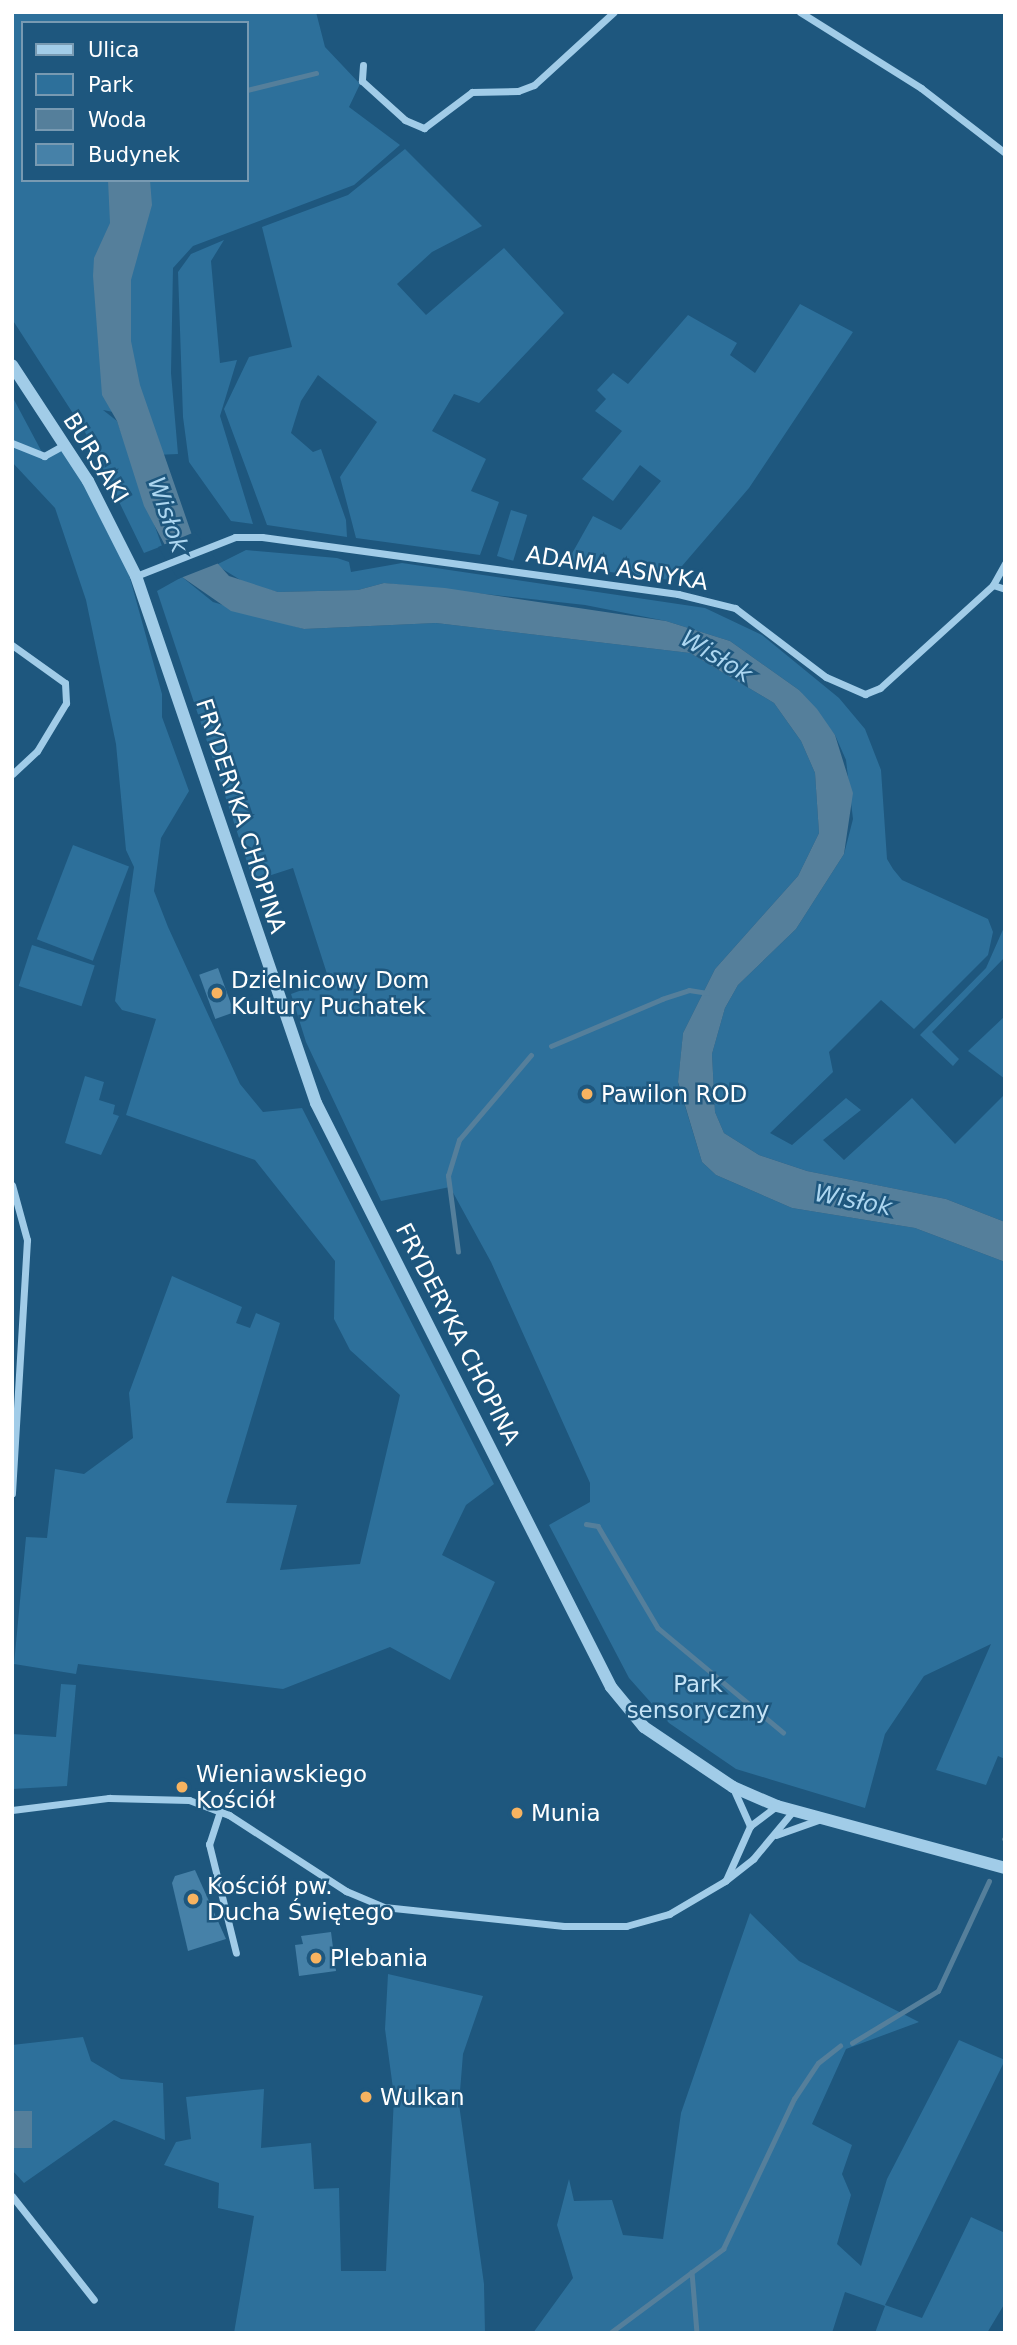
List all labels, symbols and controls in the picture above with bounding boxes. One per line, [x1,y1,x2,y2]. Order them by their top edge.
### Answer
legend [21,21,248,182]
text: Ulica [88,38,139,62]
text: Park [88,73,133,97]
text: Woda [88,108,147,132]
text: Budynek [88,143,180,167]
street label: BURSAKI [57,408,135,508]
water label: Wisłok [141,473,193,557]
street label: ADAMA ASNYKA [524,540,710,596]
water label: Wisłok [675,624,757,690]
street label: FRYDERYKA CHOPINA [190,695,292,937]
place label: Dzielnicowy Dom Kultury Puchatek [231,966,429,1020]
marker: Dzielnicowy Dom Kultury Puchatek [209,985,225,1001]
place label: Pawilon ROD [601,1080,747,1108]
marker: Pawilon ROD [579,1086,595,1102]
water label: Wisłok [812,1179,894,1223]
street label: FRYDERYKA CHOPINA [390,1218,526,1450]
park label: Park sensoryczny [627,1670,769,1724]
place label: Wieniawskiego Kościół [196,1760,367,1814]
marker: Wieniawskiego Kościół [174,1779,190,1795]
place label: Munia [531,1799,600,1827]
marker: Munia [509,1805,525,1821]
place label: Kościół pw. Ducha Świętego [207,1872,394,1926]
marker: Kościół pw. Ducha Świętego [185,1891,201,1907]
place label: Plebania [330,1944,428,1972]
marker: Plebania [308,1950,324,1966]
place label: Wulkan [380,2083,464,2111]
marker: Wulkan [358,2089,374,2105]

